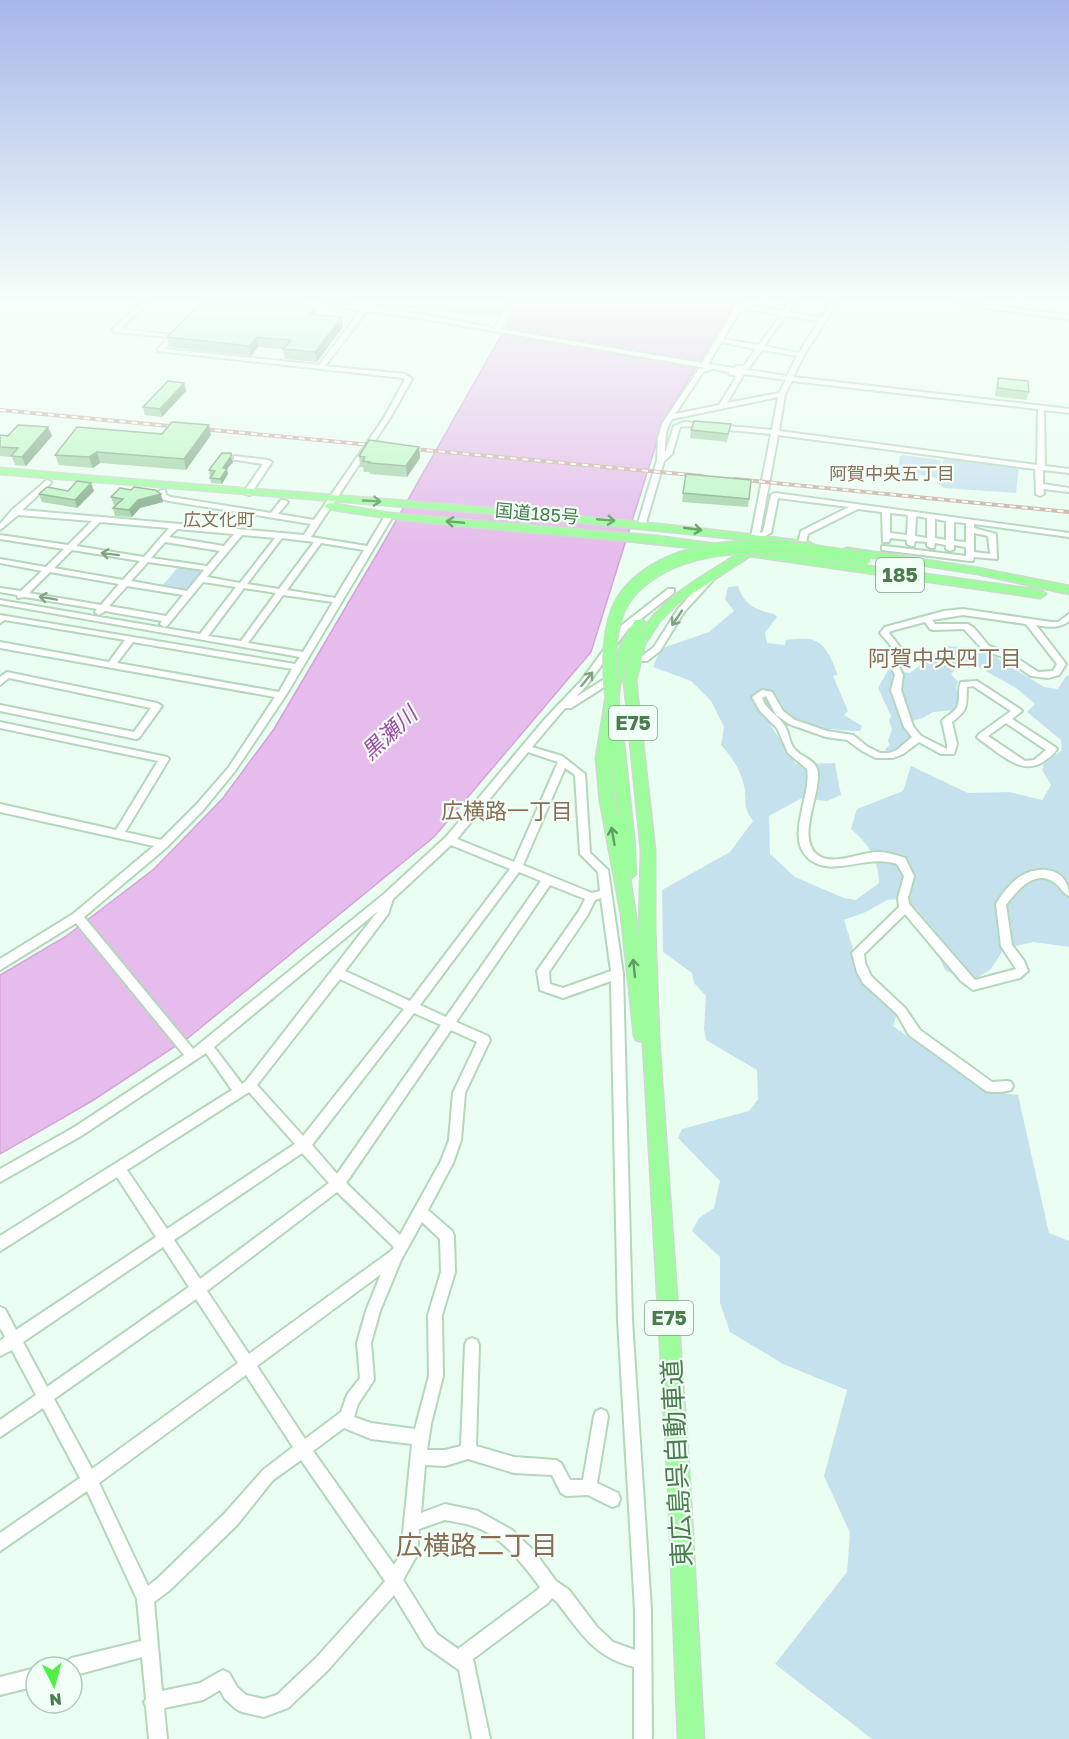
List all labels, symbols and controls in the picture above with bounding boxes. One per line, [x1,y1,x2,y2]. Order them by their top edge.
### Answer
district label: 阿賀中央五丁目 [829,462,955,484]
one-way arrow [362,495,382,506]
street label: 国道185号 [494,498,580,528]
district label: 広文化町 [183,508,255,530]
one-way arrow [595,515,615,526]
one-way arrow [446,516,466,527]
one-way arrow [682,524,702,535]
one-way arrow [101,549,121,560]
road number: 185 [876,558,924,592]
one-way arrow [39,592,58,603]
one-way arrow [671,609,683,625]
district label: 阿賀中央四丁目 [868,644,1022,671]
one-way arrow [580,671,593,687]
water label: 黒瀬川 [355,699,423,765]
road number: E75 [609,706,657,740]
district label: 広横路一丁目 [441,797,573,824]
one-way arrow [607,827,618,847]
one-way arrow [628,959,639,979]
road number: E75 [645,1301,693,1335]
street label: 東広島呉自動車道 [656,1358,697,1568]
district label: 広横路二丁目 [396,1529,558,1561]
north arrow [24,1655,84,1715]
text: N [48,1689,63,1710]

